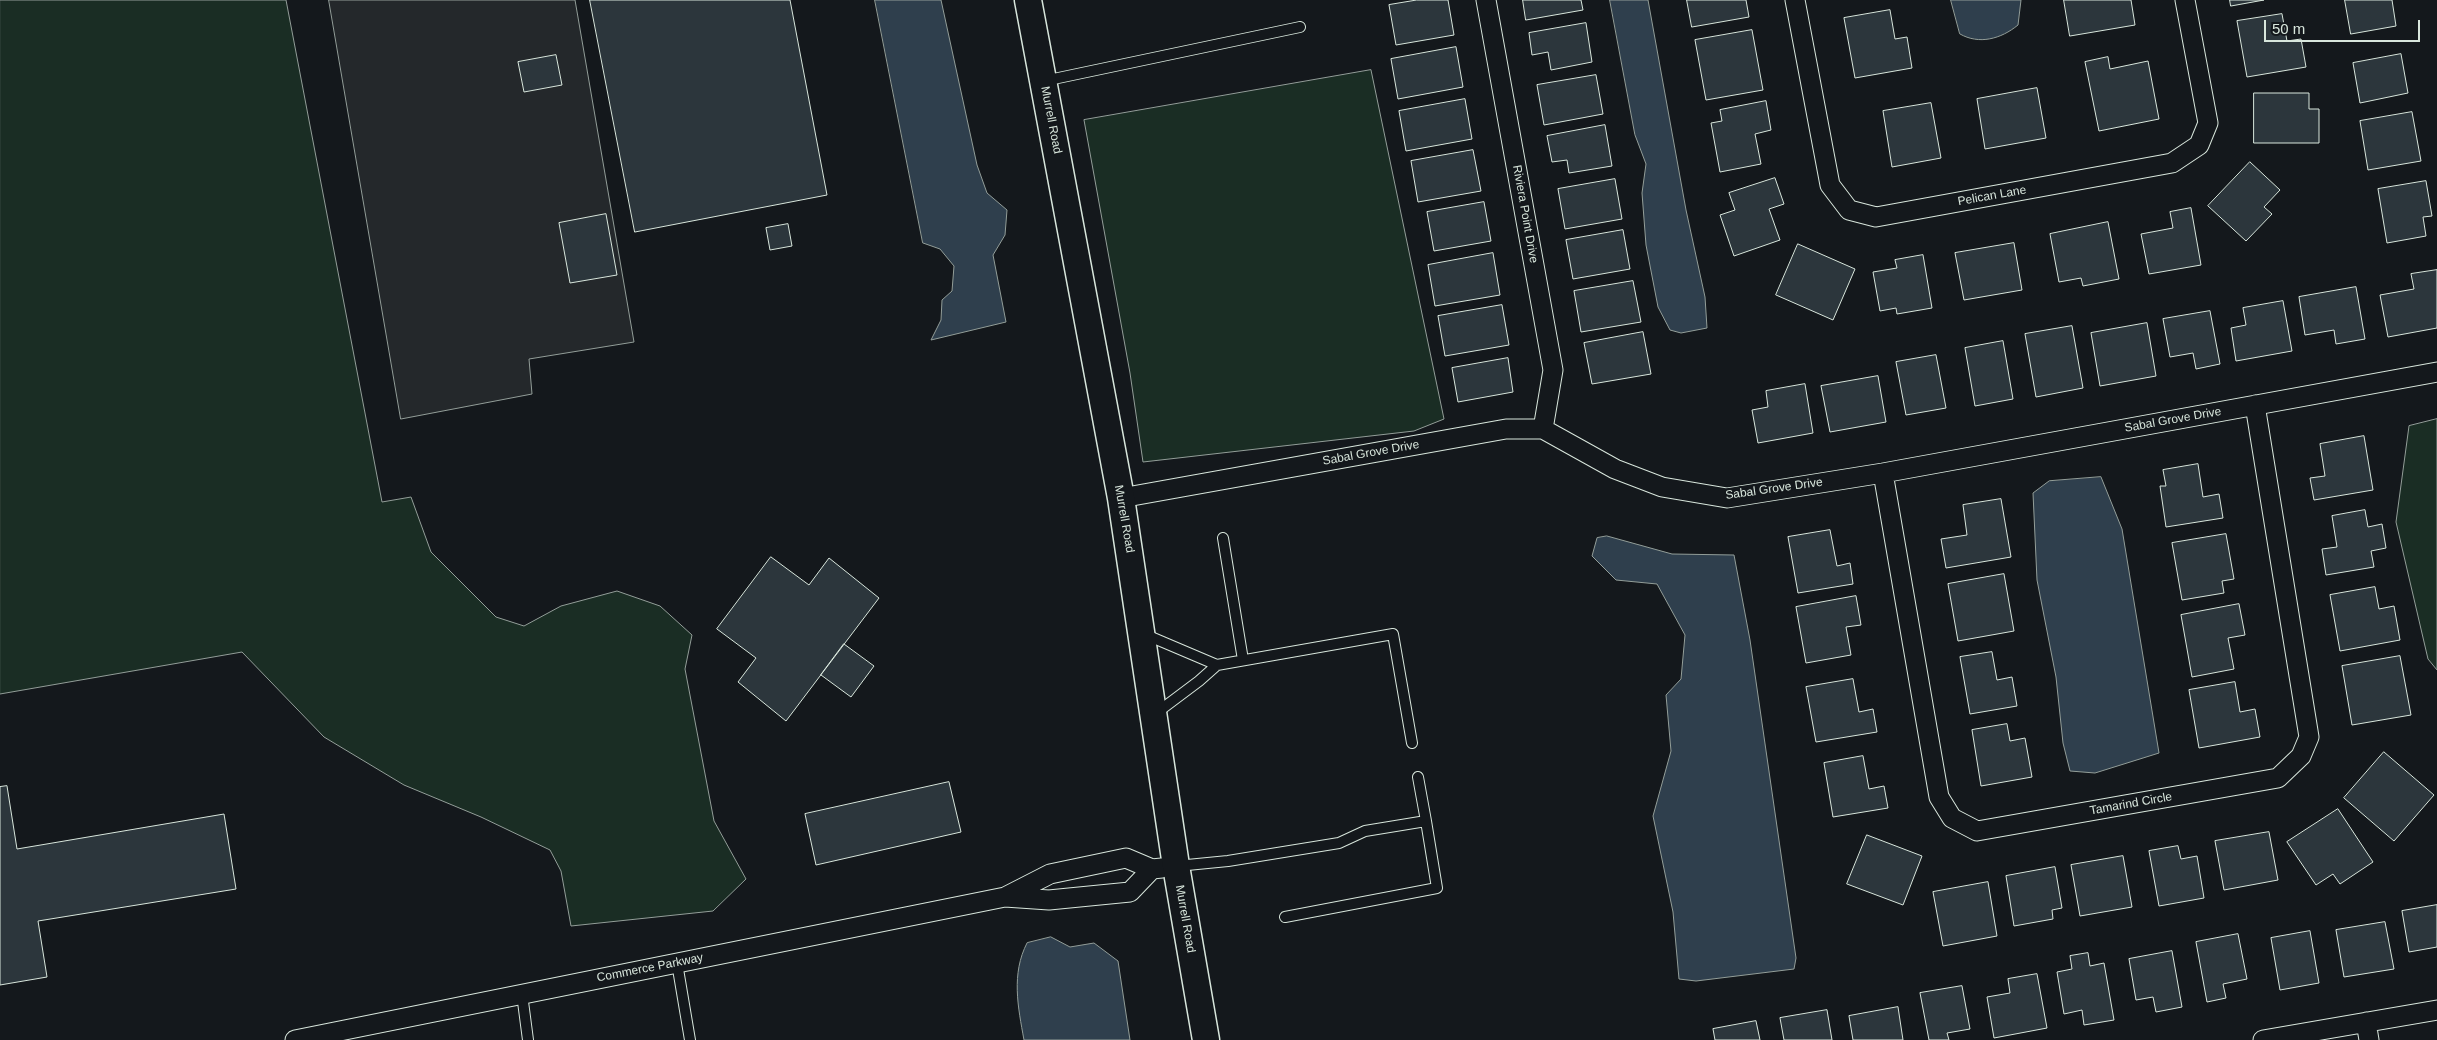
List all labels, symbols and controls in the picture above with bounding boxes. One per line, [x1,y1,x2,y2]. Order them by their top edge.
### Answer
scale bar [2267,10,2423,42]
text: 50 m [2272,20,2305,37]
street label: Murrell Road [1037,85,1065,155]
street label: Riviera Point Drive [1509,164,1541,264]
street label: Pelican Lane [1957,183,2027,209]
street label: Sabal Grove Drive [2123,404,2223,436]
street label: Sabal Grove Drive [1321,437,1421,469]
street label: Sabal Grove Drive [1724,475,1824,503]
street label: Murrell Road [1111,484,1137,554]
street label: Tamarind Circle [2089,790,2173,818]
street label: Murrell Road [1172,884,1198,954]
street label: Commerce Parkway [596,951,704,985]

